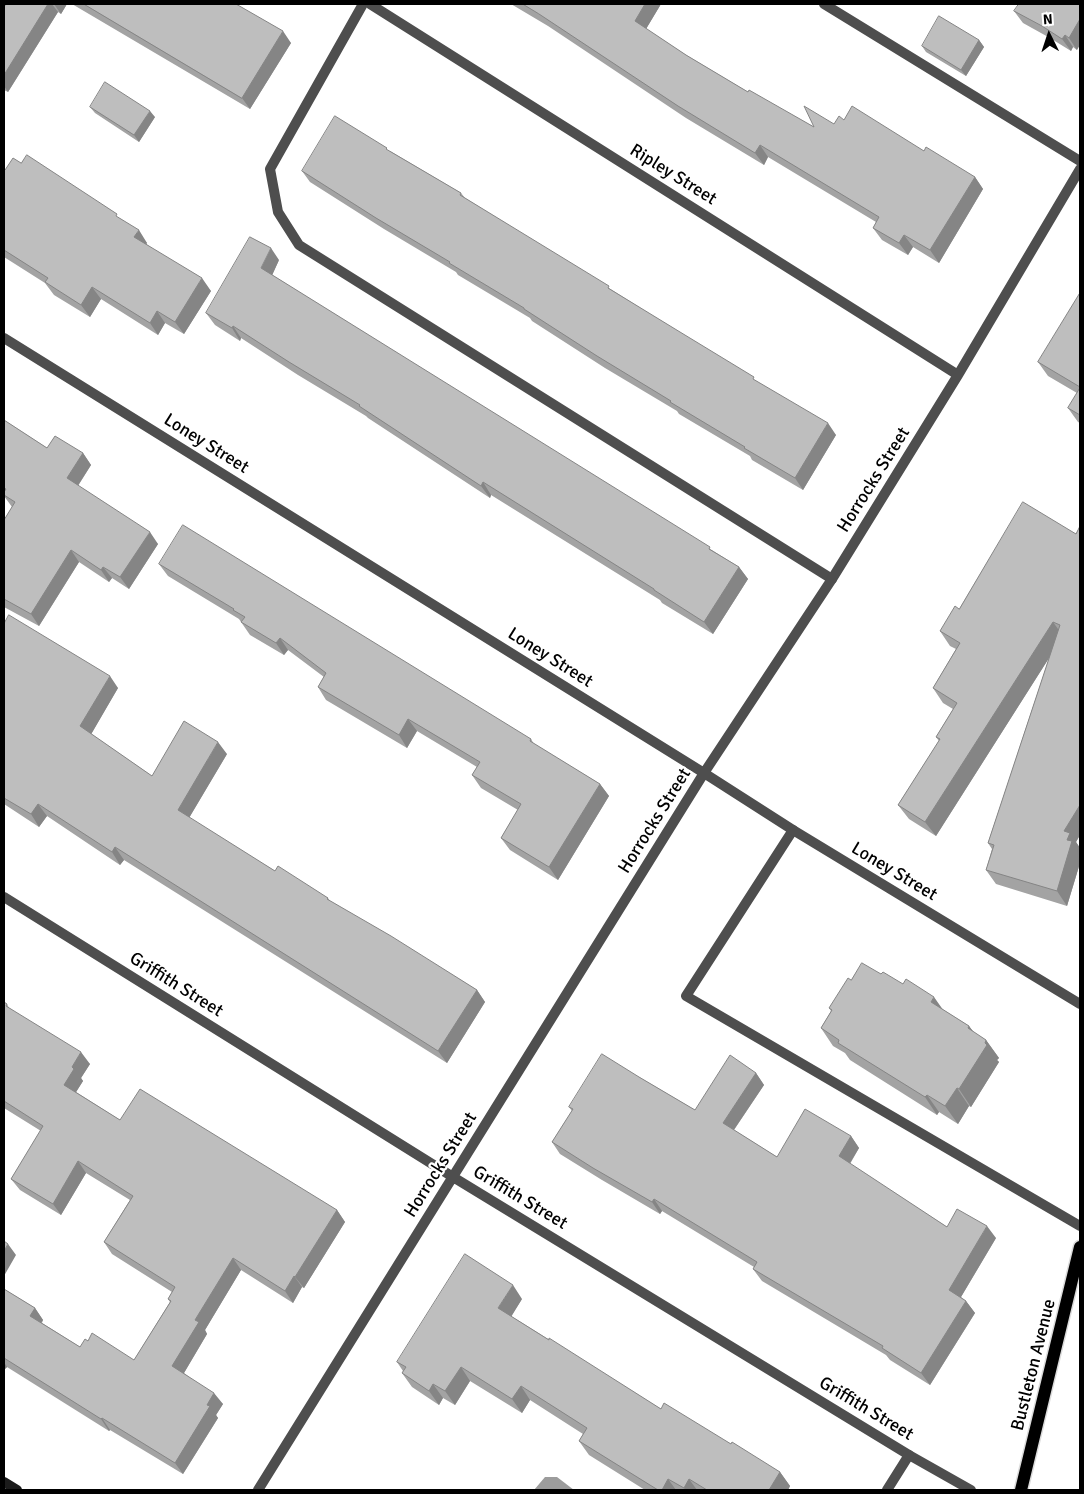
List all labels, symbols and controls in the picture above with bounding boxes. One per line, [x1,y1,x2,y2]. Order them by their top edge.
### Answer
north arrow [1024,10,1074,60]
text: N [1042,11,1053,28]
street label: Ripley Street [626,140,720,210]
street label: Loney Street [160,409,252,479]
street label: Horrocks Street [833,423,915,537]
street label: Loney Street [504,623,596,693]
street label: Horrocks Street [614,764,696,878]
street label: Loney Street [847,838,941,906]
street label: Griffith Street [125,948,227,1022]
street label: Horrocks Street [400,1108,482,1222]
street label: Griffith Street [469,1161,571,1235]
street label: Bustleton Avenue [1007,1297,1061,1433]
street label: Griffith Street [815,1372,917,1446]

